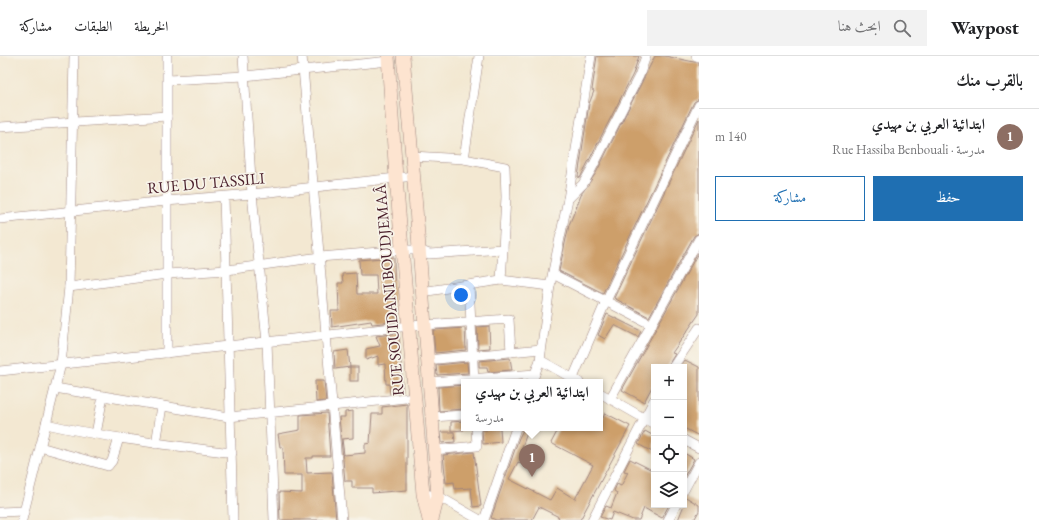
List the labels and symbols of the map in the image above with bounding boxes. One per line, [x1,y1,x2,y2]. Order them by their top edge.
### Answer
street label: RUE DU TASSILI [146,167,266,199]
street label: RUE SOUIDANI BOUDJEMAÂ [369,182,409,397]
your location [451,285,471,305]
pin: 1 [519,444,545,477]

